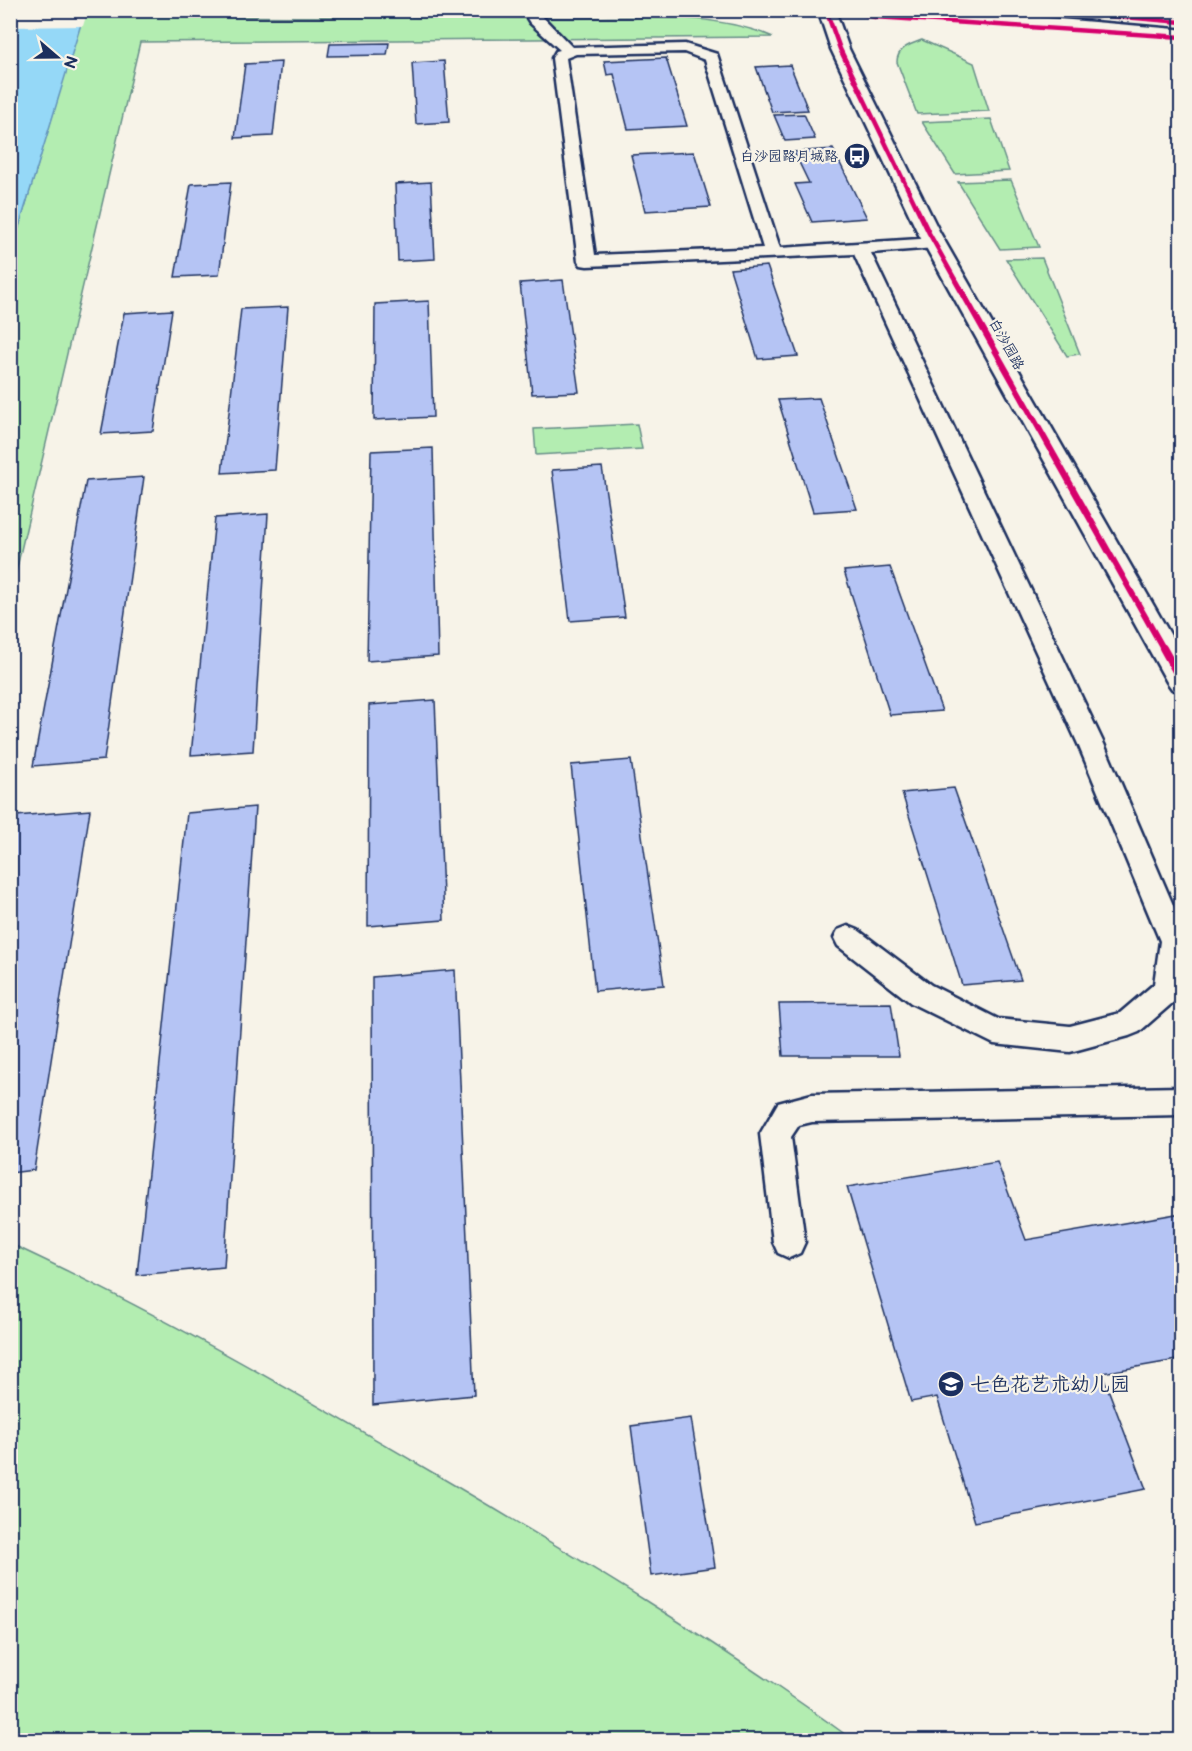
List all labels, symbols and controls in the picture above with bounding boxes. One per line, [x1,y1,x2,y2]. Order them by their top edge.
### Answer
north arrow [27,27,87,87]
text: N [59,53,81,71]
bus stop icon: 白沙园路月城路 [842,141,872,171]
place label: 白沙园路月城路 [740,148,838,165]
street label: 白沙园路 [986,316,1028,373]
school or university icon: 七色花艺术幼儿园 [936,1369,966,1399]
place label: 七色花艺术幼儿园 [970,1373,1130,1397]

